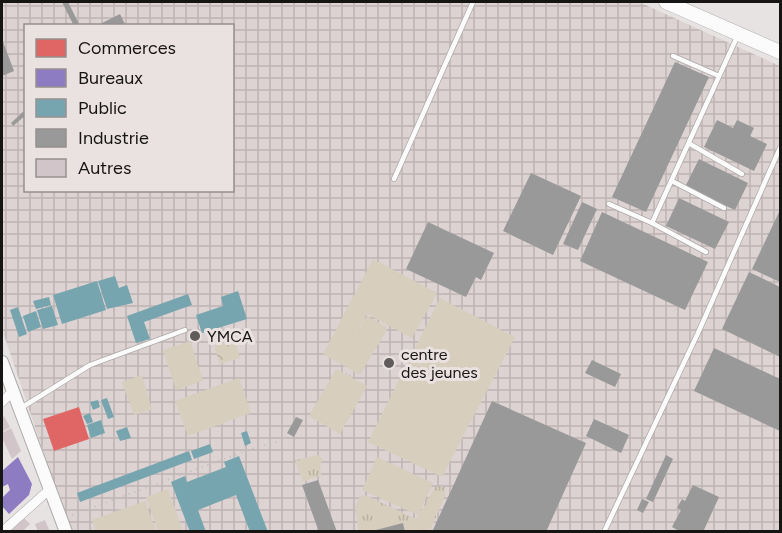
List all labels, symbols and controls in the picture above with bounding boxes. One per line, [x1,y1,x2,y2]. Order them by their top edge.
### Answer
legend [24,24,234,192]
text: Commerces [78,37,176,59]
text: Bureaux [78,67,143,89]
text: Public [78,97,127,119]
text: Industrie [78,127,149,149]
text: Autres [78,157,131,179]
place label: YMCA [207,327,253,346]
marker: YMCA [188,329,202,343]
place label: centre des jeunes [401,345,478,382]
marker: centre des jeunes [382,356,396,370]

